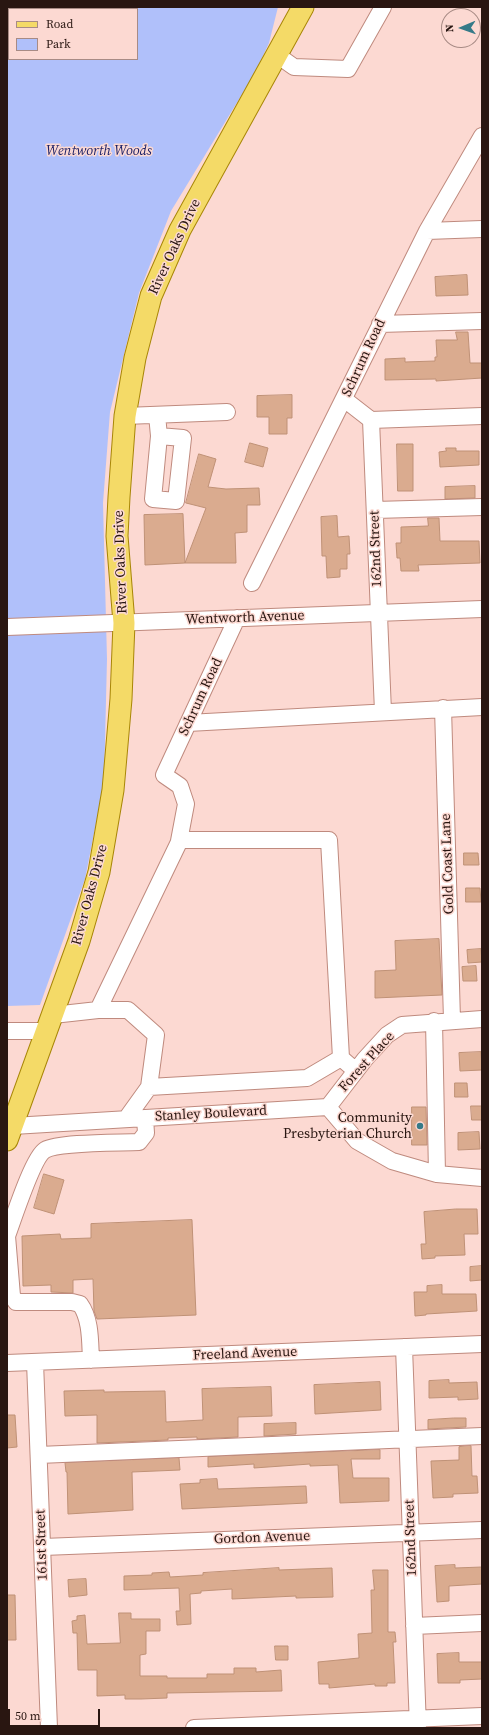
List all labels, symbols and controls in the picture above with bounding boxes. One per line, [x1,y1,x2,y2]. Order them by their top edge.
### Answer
legend [8,8,138,60]
north arrow [441,8,481,48]
text: Road [46,16,73,32]
text: N [442,24,457,33]
text: Park [46,36,71,52]
park label: Wentworth Woods [46,143,152,159]
street label: River Oaks Drive [145,196,205,298]
street label: Schrum Road [339,316,389,400]
street label: River Oaks Drive [111,510,131,614]
street label: 162nd Street [366,510,386,588]
street label: Wentworth Avenue [185,608,305,628]
street label: Schrum Road [176,655,226,739]
street label: Gold Coast Lane [438,813,458,915]
street label: River Oaks Drive [68,843,112,947]
street label: Forest Place [336,1028,398,1096]
street label: Stanley Boulevard [155,1103,267,1125]
place label: Community Presbyterian Church [283,1110,412,1142]
marker: Community Presbyterian Church [415,1121,425,1131]
street label: Freeland Avenue [193,1344,297,1364]
street label: 162nd Street [401,1499,421,1577]
street label: 161st Street [32,1509,52,1581]
street label: Gordon Avenue [214,1528,310,1548]
scale bar [10,1701,102,1727]
text: 50 m [15,1708,41,1724]

